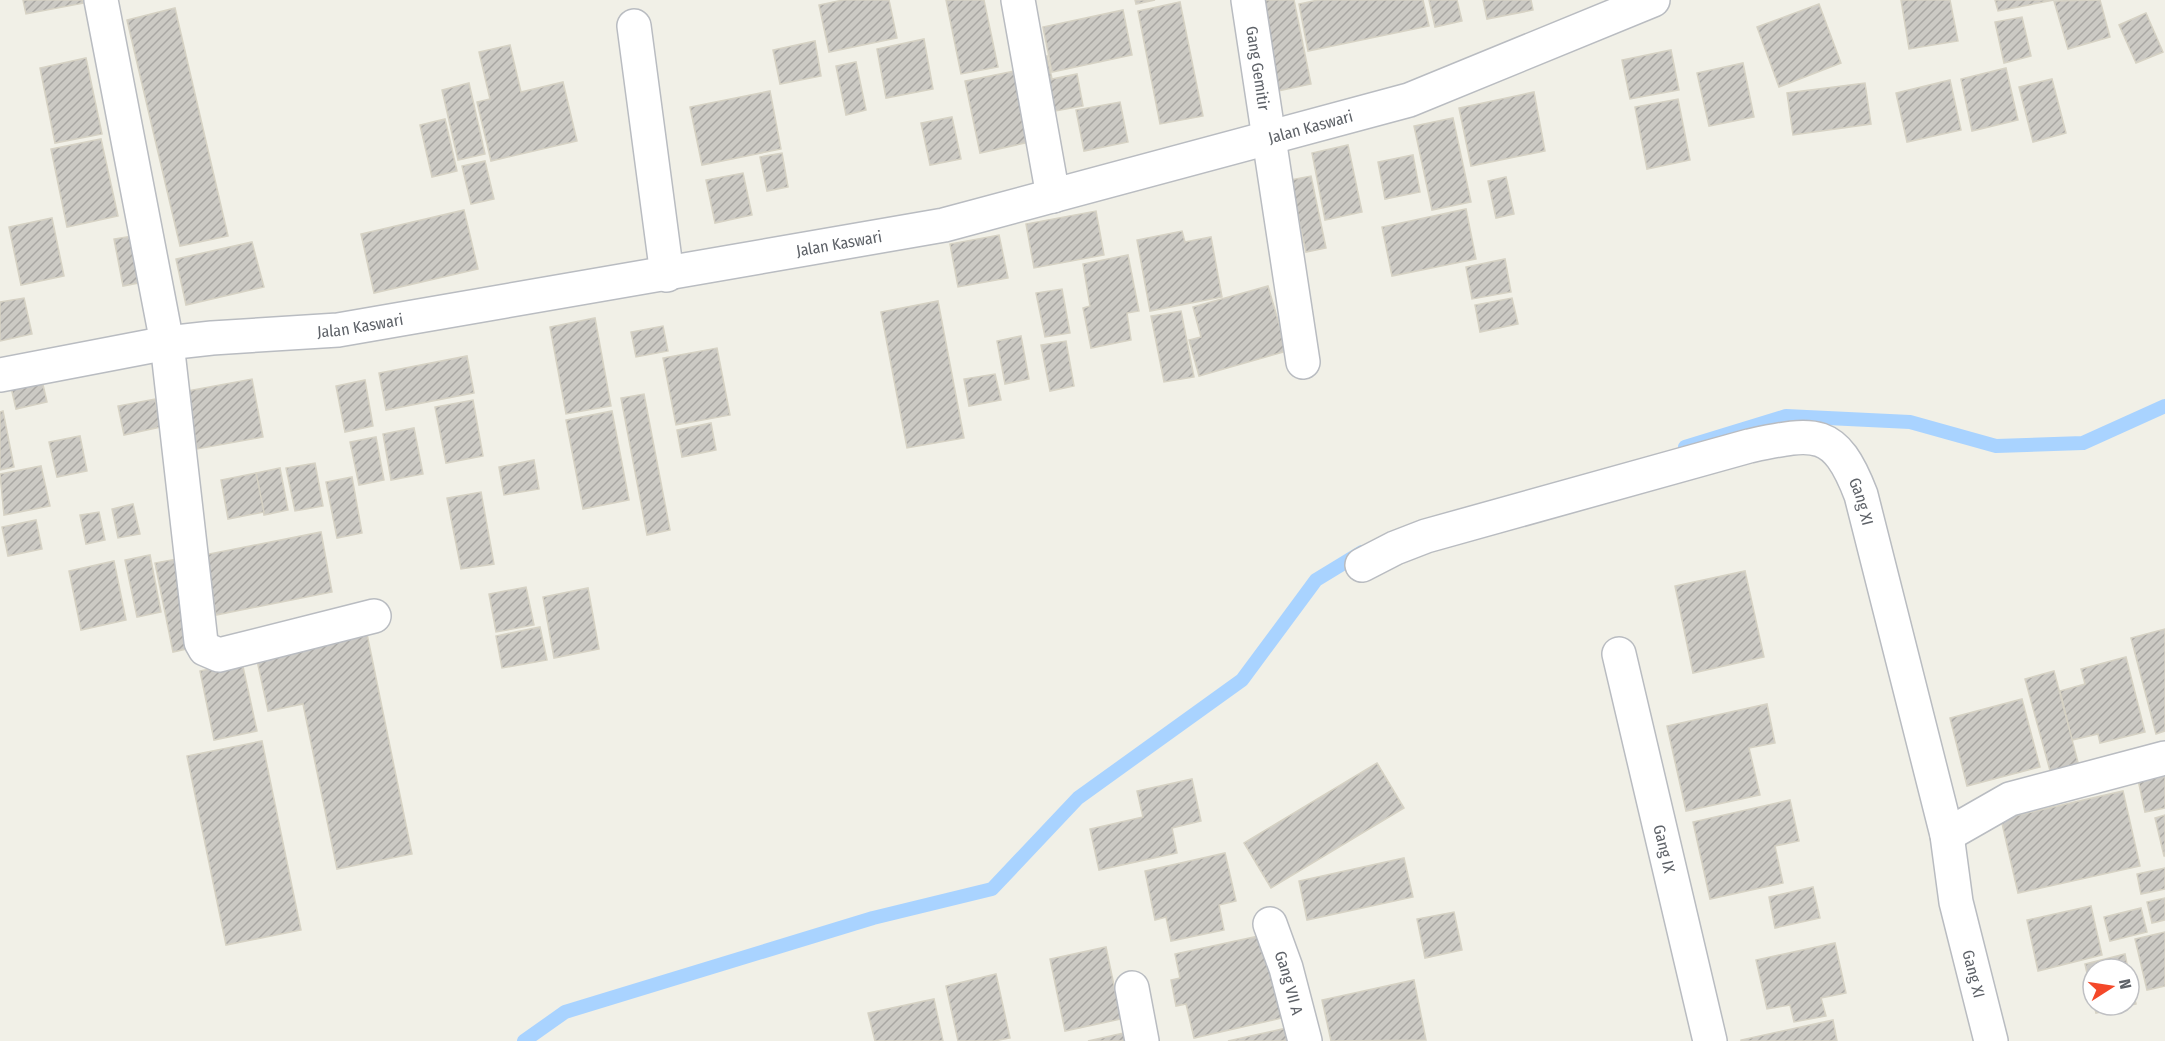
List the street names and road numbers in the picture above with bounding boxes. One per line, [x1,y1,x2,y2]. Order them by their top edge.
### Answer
street label: Gang Gemitir [1242,25,1274,112]
street label: Jalan Kaswari [1266,107,1355,147]
street label: Jalan Kaswari [795,227,883,260]
street label: Jalan Kaswari [316,310,405,341]
street label: Gang XI [1845,475,1877,527]
street label: Gang IX [1649,823,1679,875]
street label: Gang VII A [1271,948,1307,1017]
street label: Gang XI [1958,948,1989,1000]

